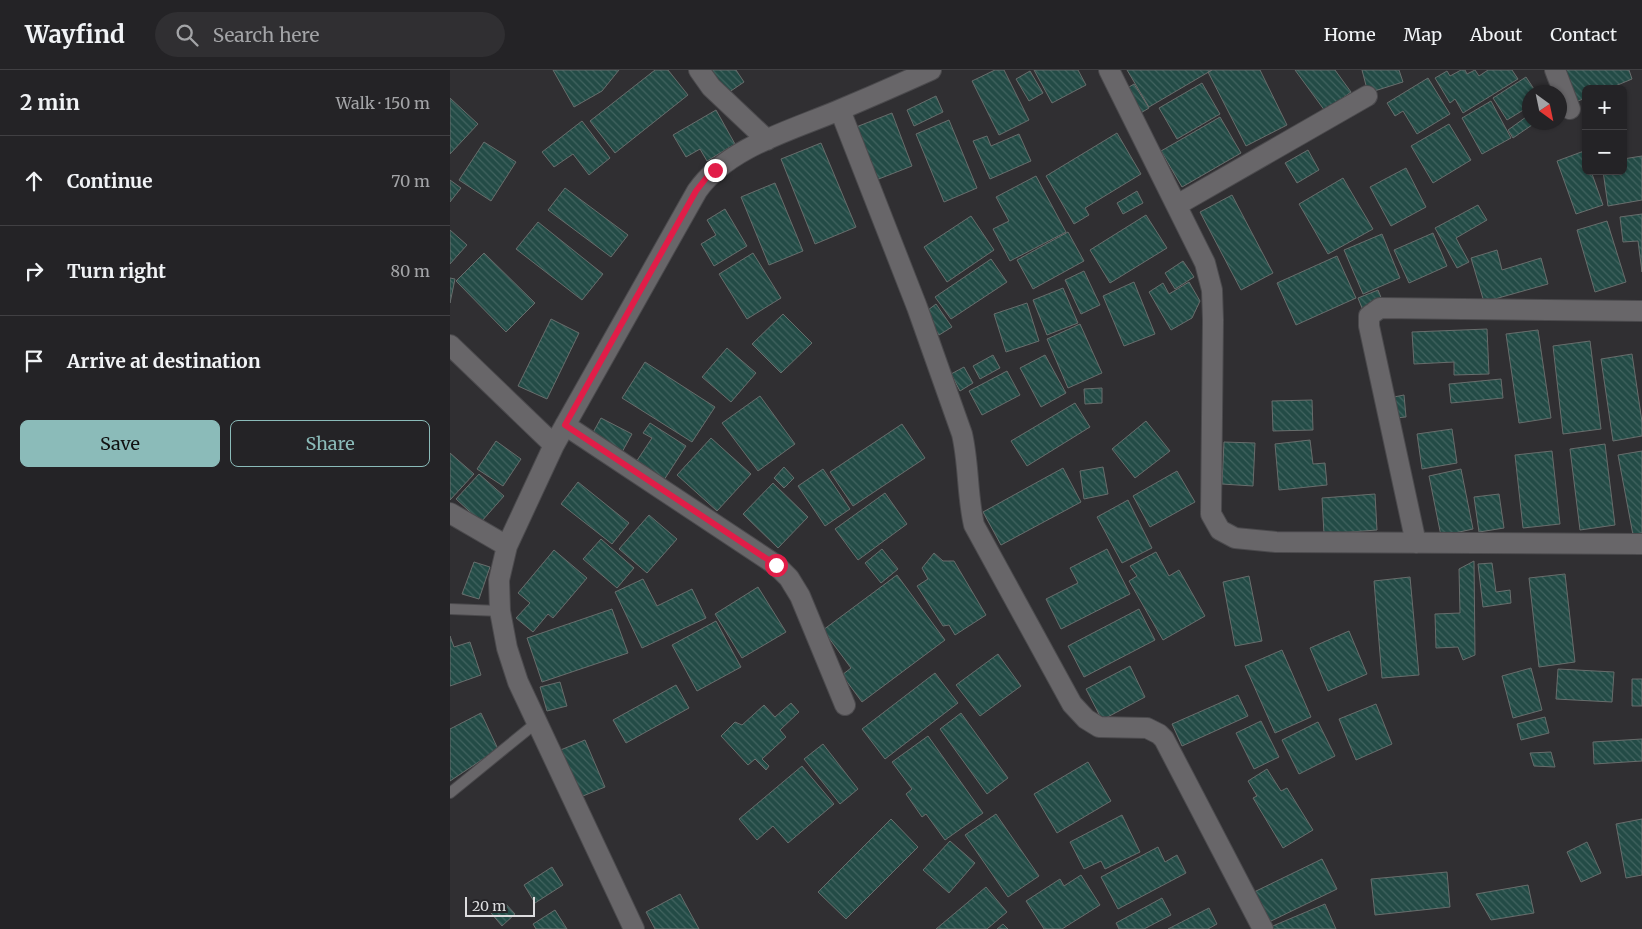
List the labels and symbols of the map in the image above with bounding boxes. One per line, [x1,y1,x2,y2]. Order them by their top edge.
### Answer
north arrow [1522,85,1567,130]
route end [704,159,727,182]
route start [765,554,788,577]
scale bar [465,894,535,917]

